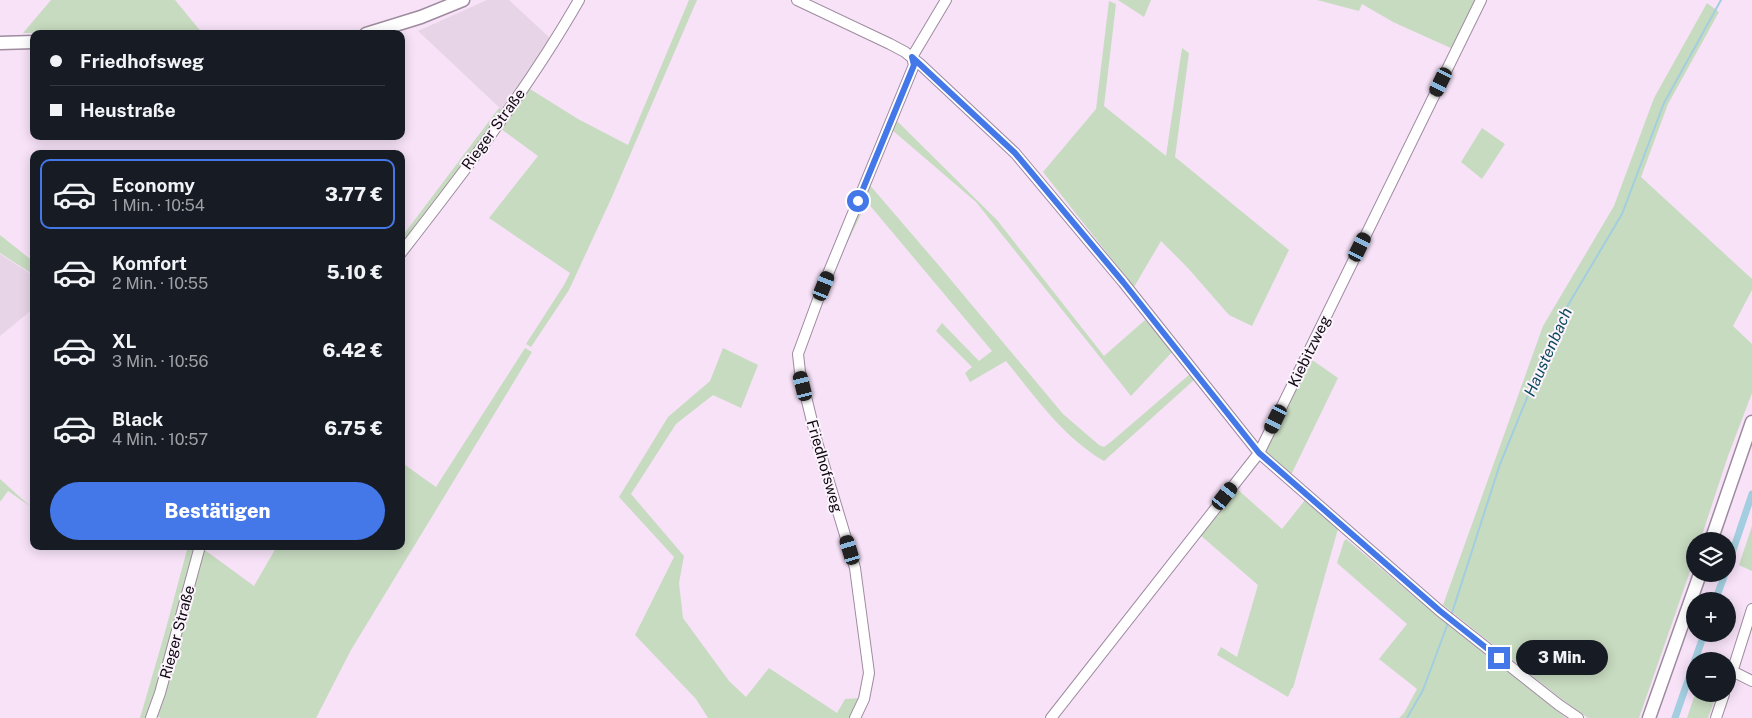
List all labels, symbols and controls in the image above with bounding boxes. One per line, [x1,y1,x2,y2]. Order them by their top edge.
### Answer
text: Friedhofsweg [80,50,204,72]
car [1427,65,1454,99]
street label: Rieger Straße [458,85,528,173]
text: Heustraße [80,99,176,121]
icon: car [52,172,97,217]
text: Economy [112,174,195,196]
text: 3.77 € [325,183,383,205]
route start [847,190,869,212]
text: 1 Min. · 10:54 [112,196,205,215]
car [1346,230,1373,264]
icon: car [52,250,97,295]
text: Komfort [112,252,187,274]
text: 5.10 € [327,261,383,283]
car [811,269,836,303]
text: 2 Min. · 10:55 [112,274,208,293]
water label: Haustenbach [1520,305,1576,399]
street label: Kiebitzweg [1284,313,1334,389]
icon: car [52,328,97,373]
text: XL [112,330,137,352]
text: 6.42 € [323,339,383,361]
text: 3 Min. · 10:56 [112,352,208,371]
car [792,370,813,402]
car [1262,402,1289,436]
icon: car [52,406,97,451]
text: Black [112,408,163,430]
text: 6.75 € [324,417,383,439]
street label: Friedhofsweg [804,418,846,514]
text: 4 Min. · 10:57 [112,430,208,449]
car [1209,480,1240,512]
button: Bestätigen [50,482,385,540]
map controls [1686,532,1736,702]
button: layers [1686,532,1736,582]
car [838,533,861,567]
street label: Rieger Straße [156,583,198,681]
button: + [1686,592,1736,642]
callout: 3 Min. [1516,640,1609,676]
route end [1488,647,1510,669]
text: 3 Min. [1538,648,1586,667]
button: − [1686,652,1736,702]

